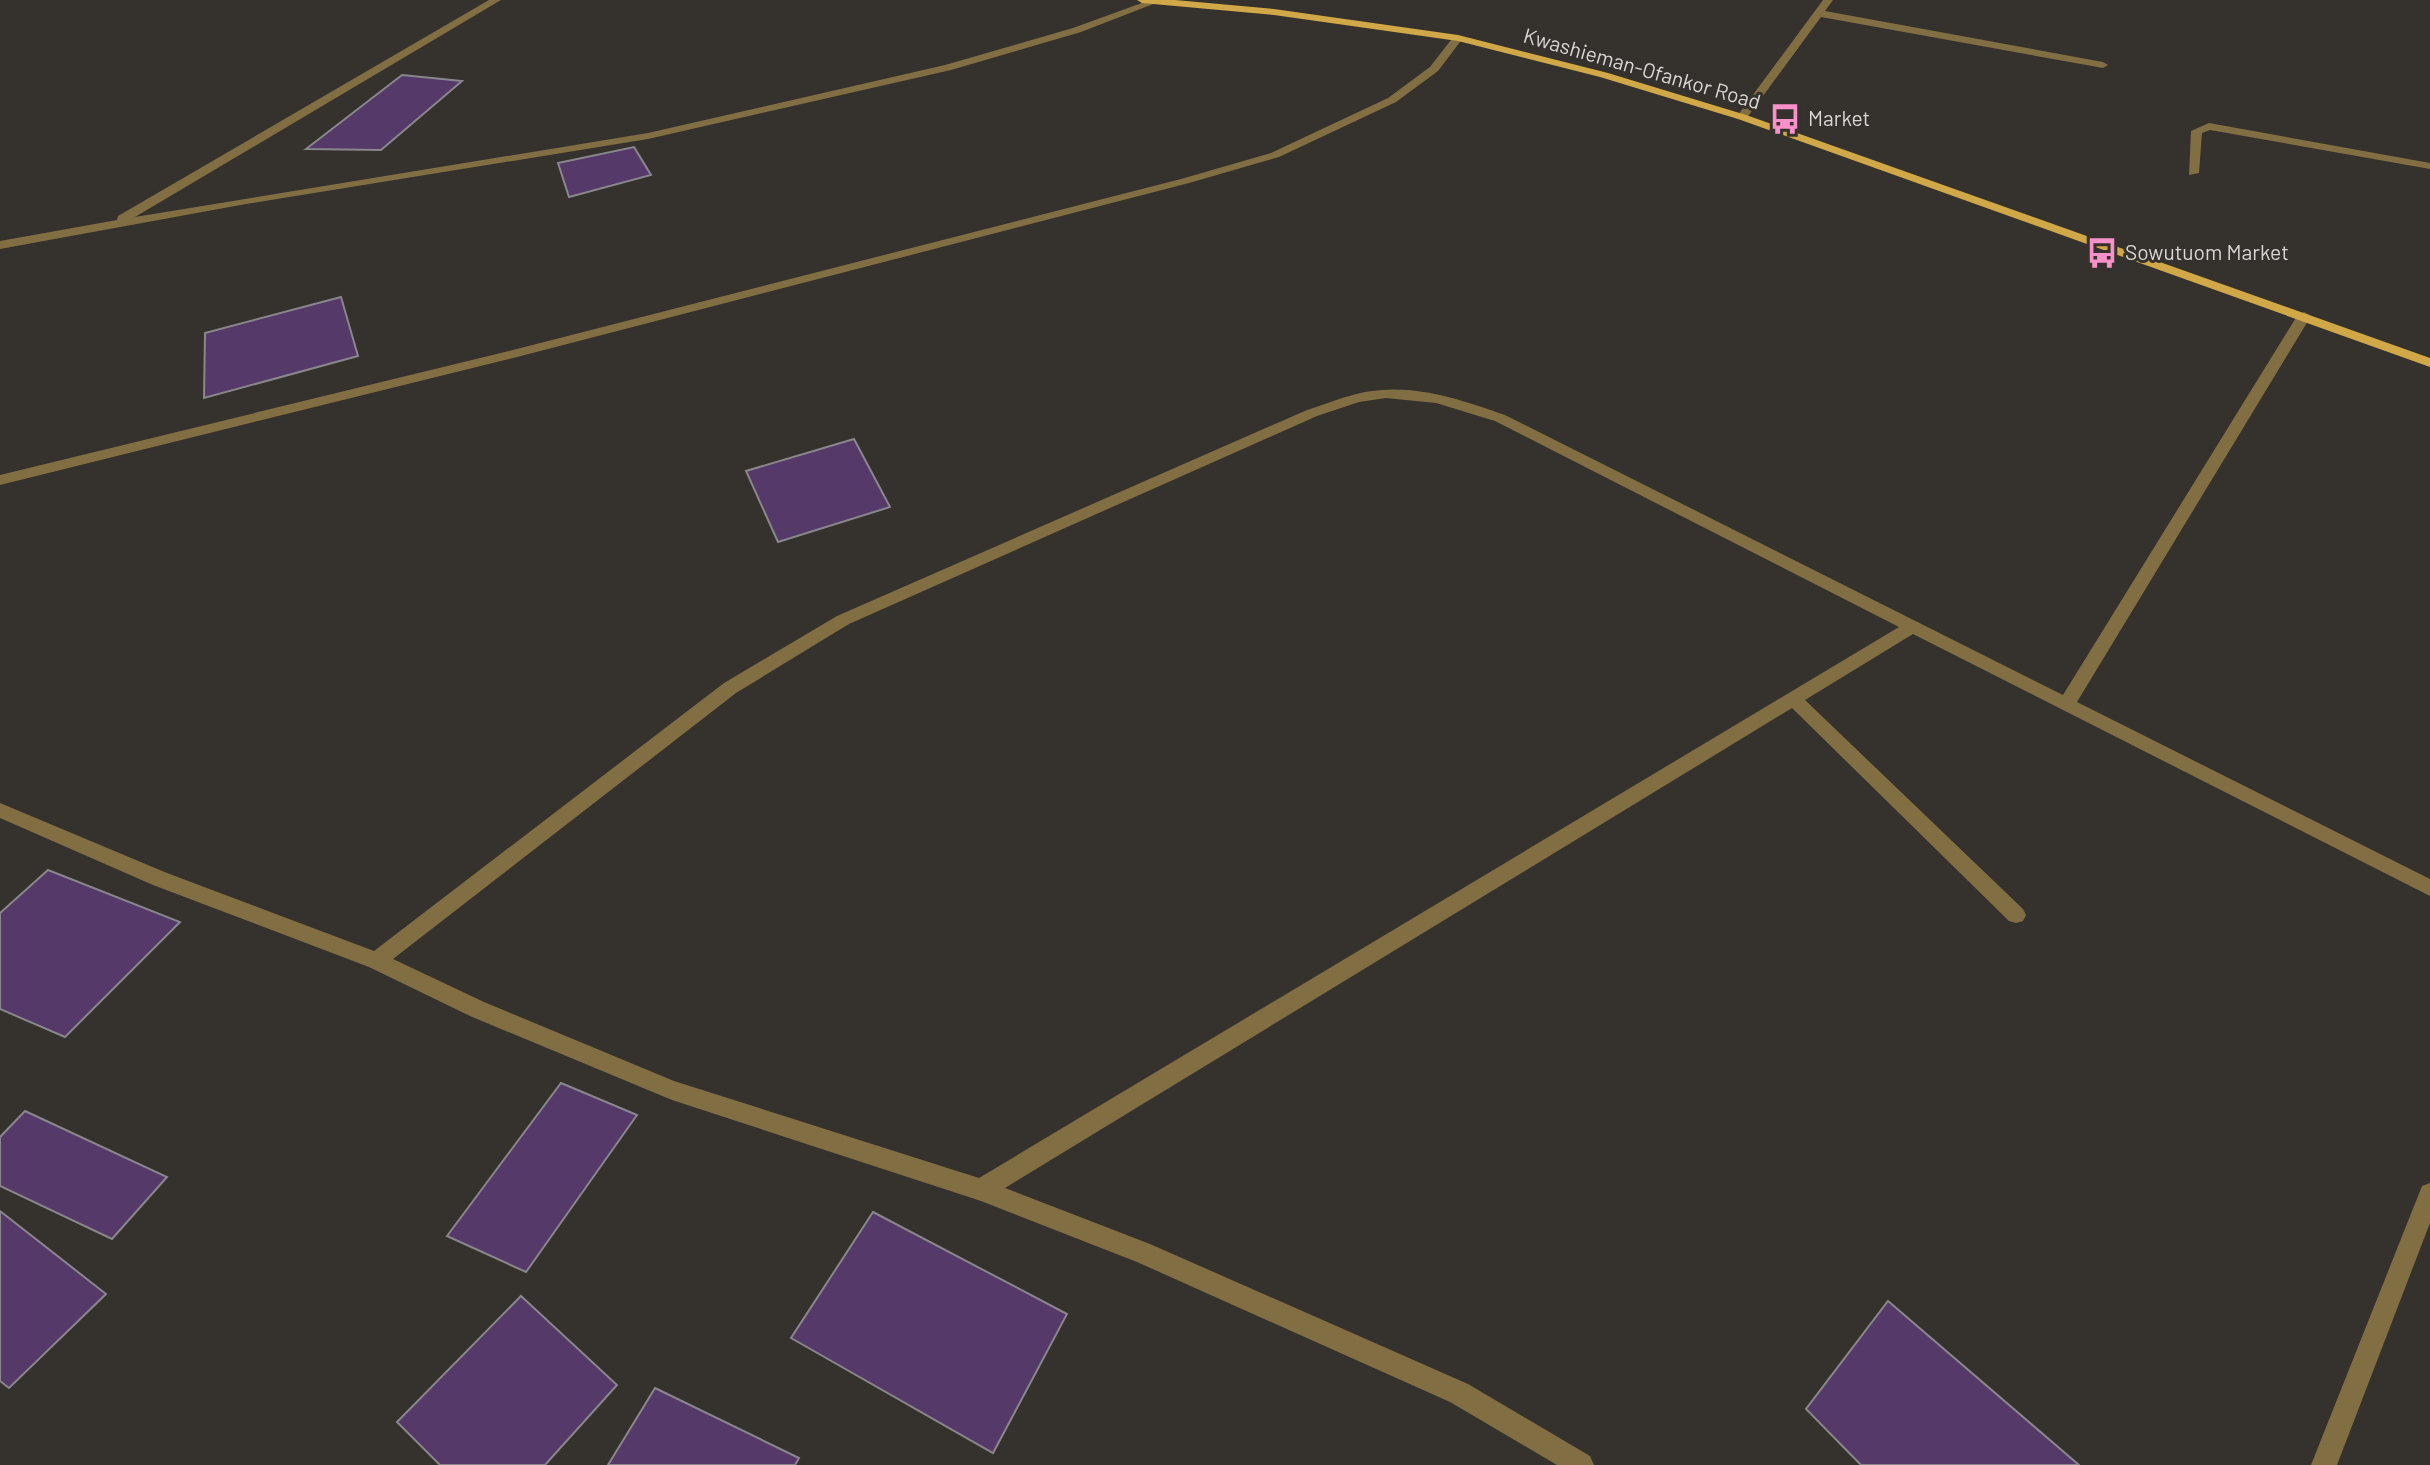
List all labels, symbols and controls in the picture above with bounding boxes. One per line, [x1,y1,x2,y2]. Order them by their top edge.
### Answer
street label: Kwashieman-Ofankor Road [1521,22,1764,113]
bus stop icon: Market [1768,102,1802,136]
place label: Market [1808,105,1870,130]
bus stop icon: Sowutuom Market [2085,236,2119,270]
place label: Sowutuom Market [2125,239,2289,264]

